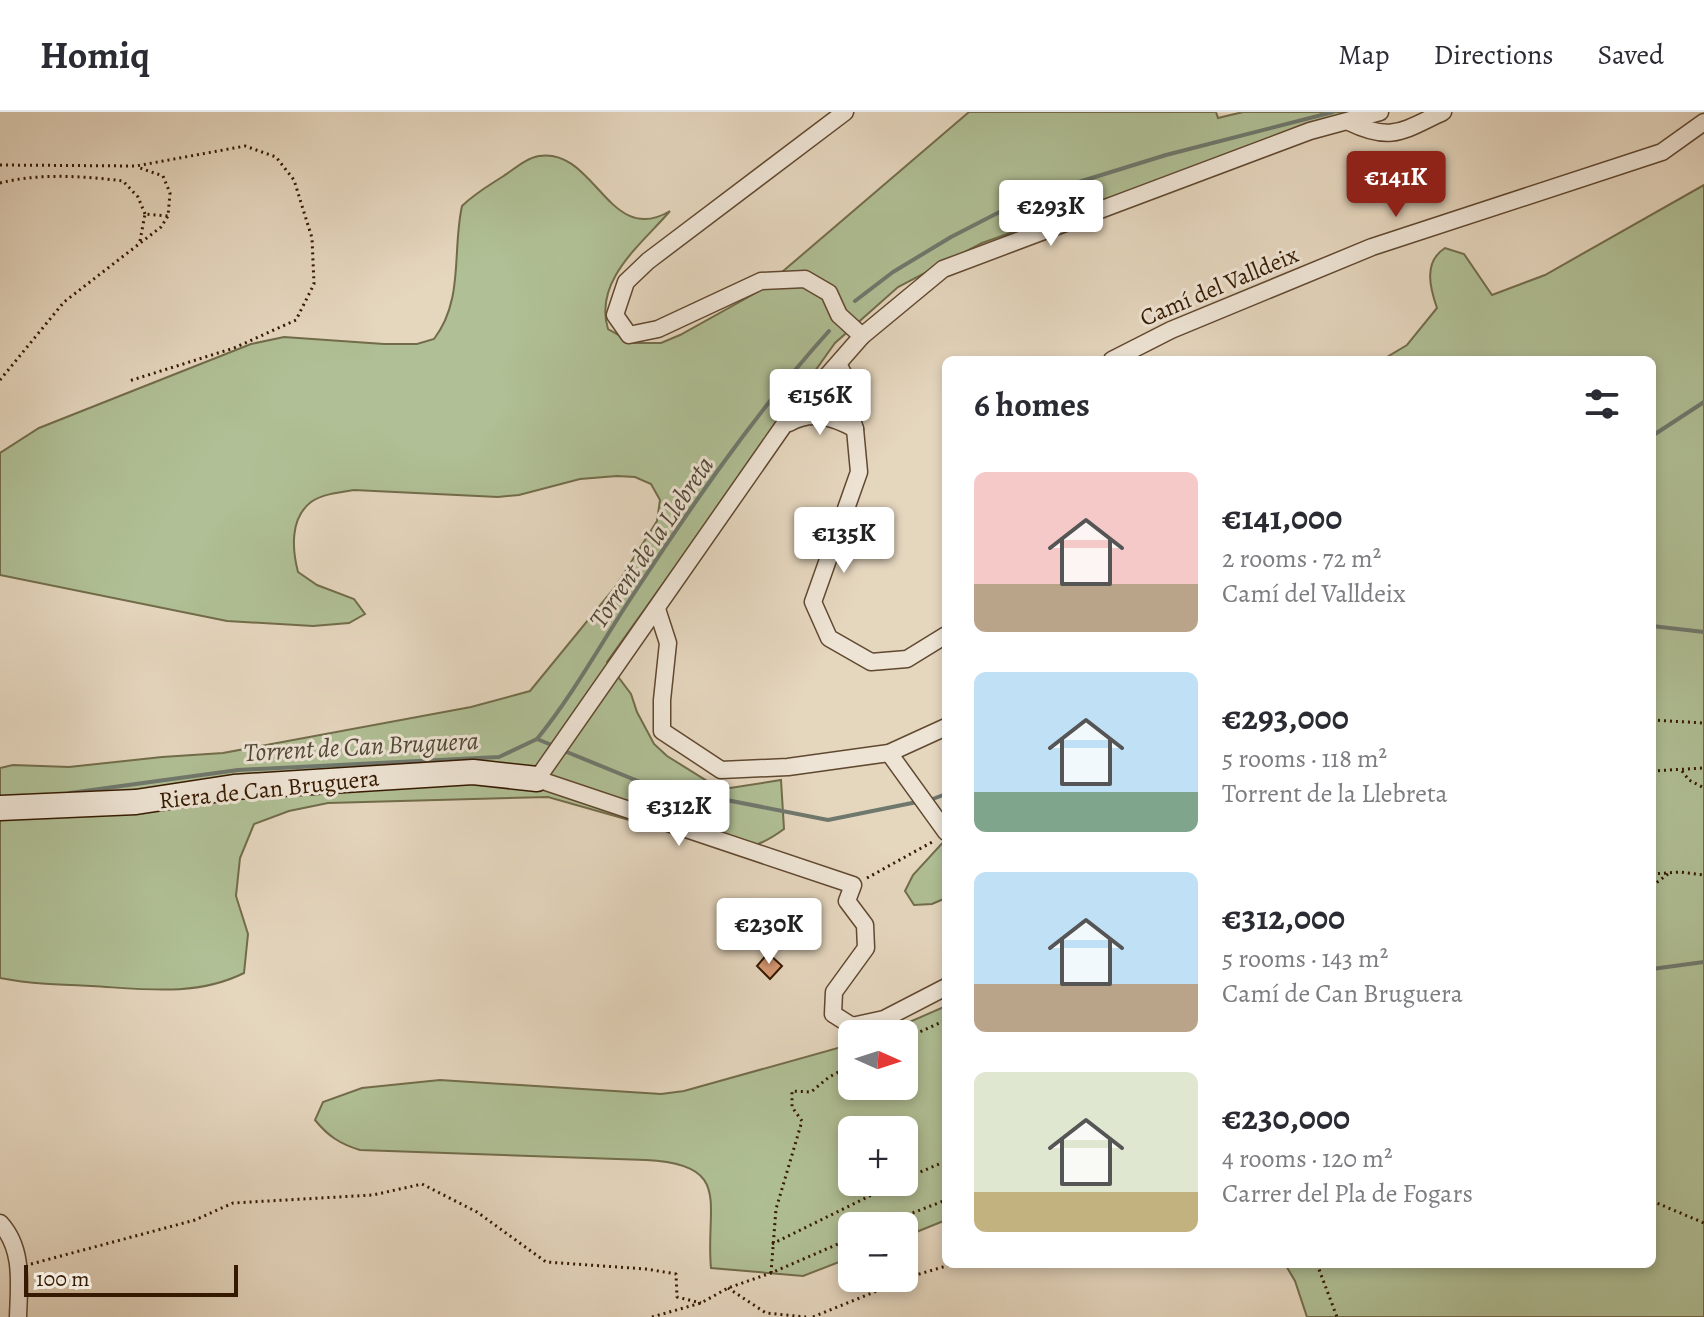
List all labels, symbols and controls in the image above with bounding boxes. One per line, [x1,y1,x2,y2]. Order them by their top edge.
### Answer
text: Homiq [40,29,150,81]
text: Map [1338,36,1389,74]
text: Directions [1433,36,1554,74]
text: Saved [1598,36,1664,74]
pin: €141K [1340,151,1452,219]
text: €141K [1365,159,1427,194]
pin: €293K [995,180,1107,248]
text: €293K [1017,188,1085,223]
street label: Camí del Valldeix [1135,238,1304,334]
pin: €156K [764,369,876,437]
text: €156K [788,377,852,412]
text: 6 homes [974,381,1090,428]
icon: filters [1580,382,1624,426]
water label: Torrent de la Llebreta [581,449,722,635]
text: €141,000 [1222,494,1342,541]
icon: home [1038,504,1134,600]
pin: €135K [788,507,900,575]
text: €135K [812,515,876,550]
text: 2 rooms · 72 m² [1222,541,1381,576]
text: Camí del Valldeix [1222,576,1405,611]
text: €293,000 [1222,694,1349,741]
icon: home [1038,704,1134,800]
water label: Torrent de Can Bruguera [243,723,479,770]
text: 5 rooms · 118 m² [1222,741,1387,776]
street label: Riera de Can Bruguera [157,761,382,816]
text: Torrent de la Llebreta [1222,776,1448,811]
pin: €312K [623,780,735,848]
text: €312K [646,788,712,823]
text: €312,000 [1222,894,1345,941]
pin: €230K [713,898,825,966]
icon: home [1038,904,1134,1000]
text: €230K [735,906,803,941]
text: 5 rooms · 143 m² [1222,941,1388,976]
text: Camí de Can Bruguera [1222,976,1463,1011]
north arrow [838,1020,918,1100]
map controls [838,1020,918,1292]
text: €230,000 [1222,1094,1350,1141]
icon: home [1038,1104,1134,1200]
button: + [838,1116,918,1196]
text: 4 rooms · 120 m² [1222,1141,1392,1176]
text: Carrer del Pla de Fogars [1222,1176,1473,1211]
button: − [838,1212,918,1292]
scale bar [24,1261,238,1297]
text: 100 m [36,1264,90,1294]

